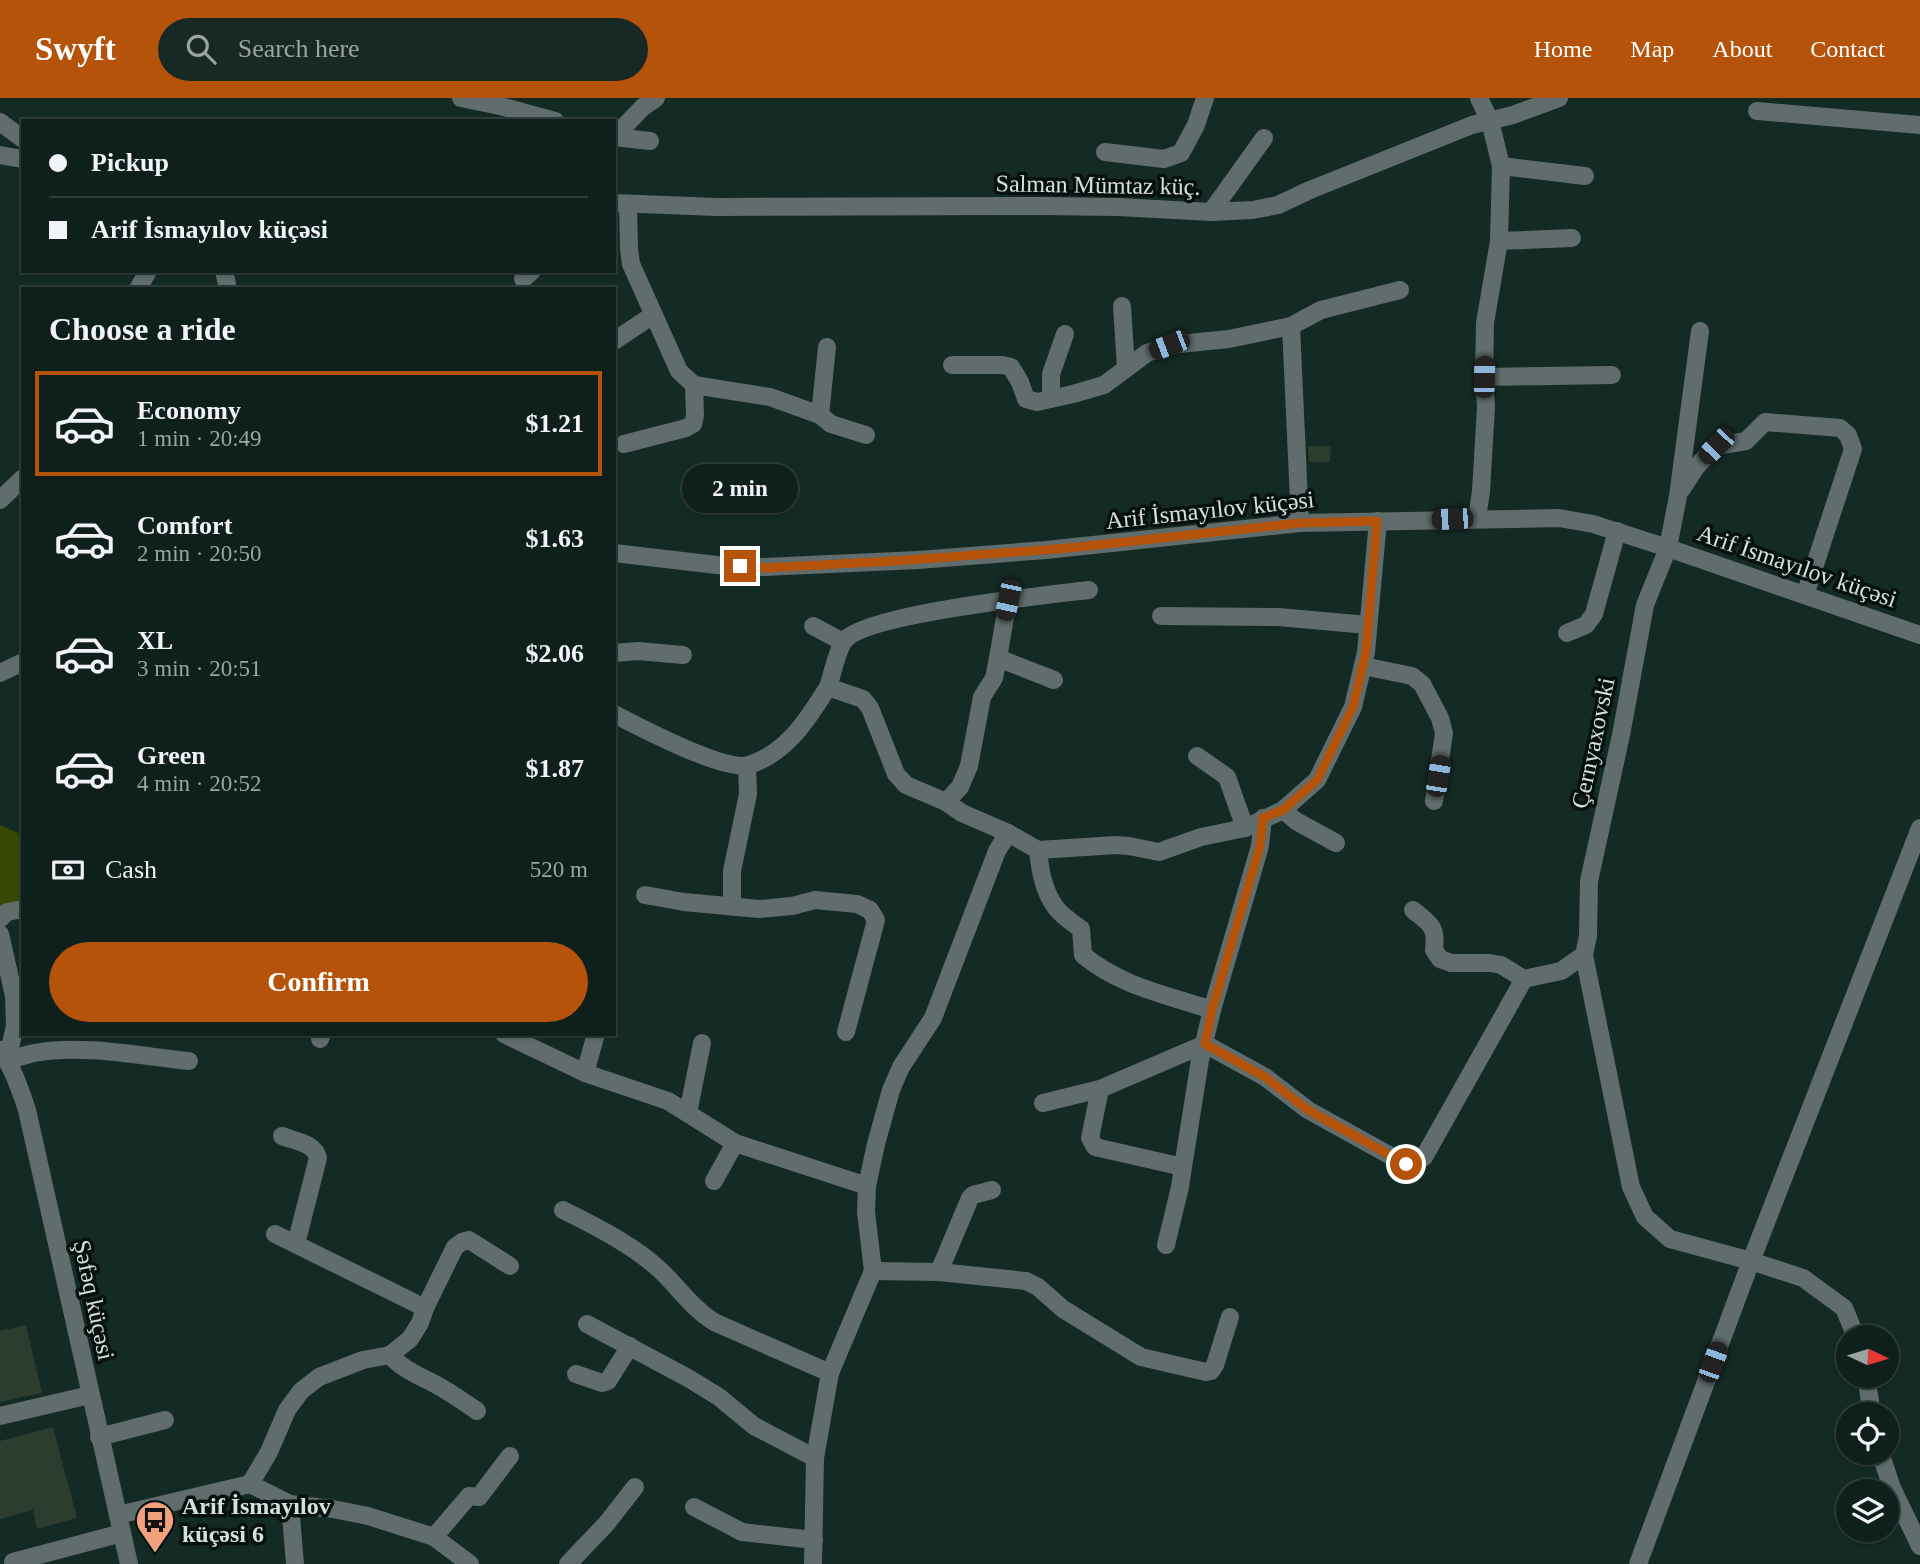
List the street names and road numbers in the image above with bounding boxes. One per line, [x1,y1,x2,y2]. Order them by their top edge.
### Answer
street label: Salman Mümtaz küç. [995,170,1201,200]
street label: Arif İsmayılov küçəsi [1105,486,1316,534]
street label: Arif İsmayılov küçəsi [1694,520,1900,612]
street label: Çernyaxovski [1566,675,1620,811]
street label: Şəfəq küçəsi [69,1238,119,1363]

